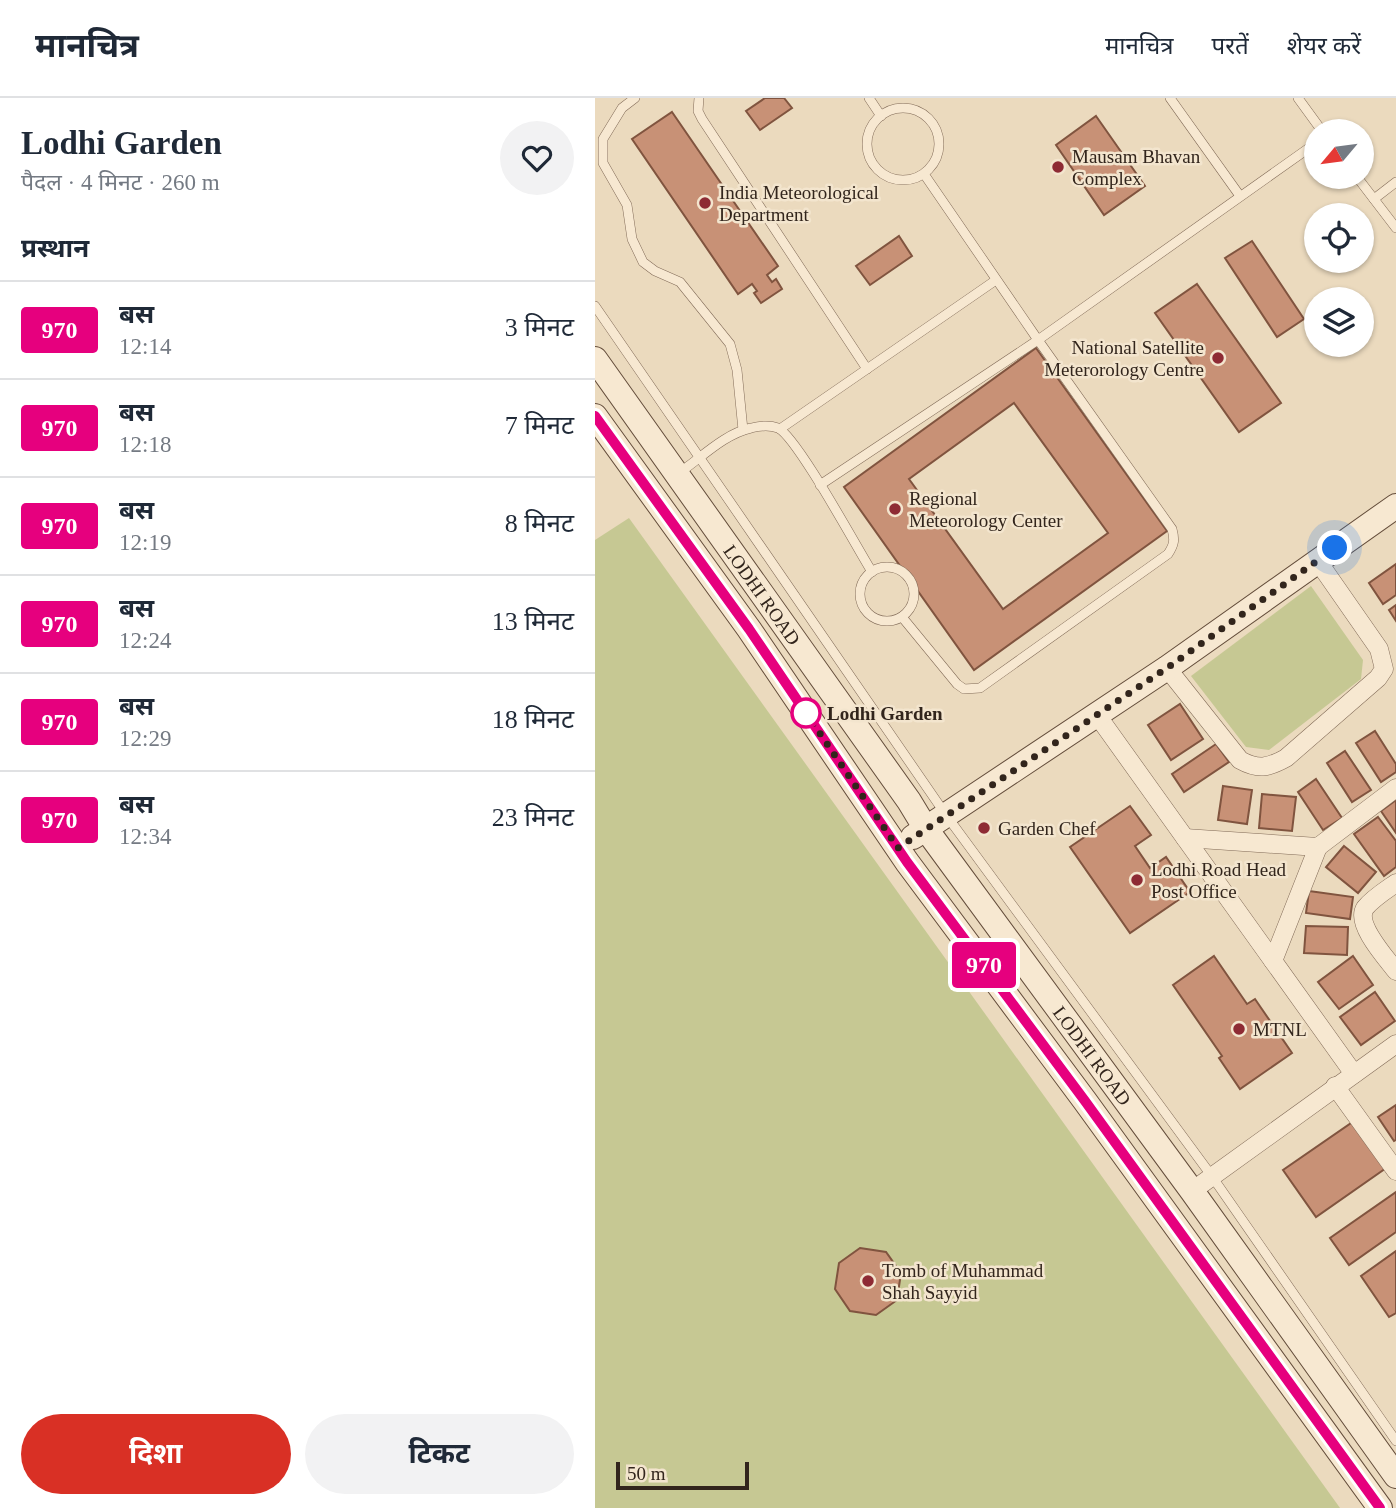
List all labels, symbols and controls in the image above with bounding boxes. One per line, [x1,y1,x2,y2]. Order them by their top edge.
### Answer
text: मानचित्र [35,28,139,64]
text: मानचित्र [1105,33,1174,59]
text: परतें [1212,33,1249,59]
text: शेयर करें [1287,33,1361,59]
north arrow [1304,119,1374,189]
map controls [1304,119,1374,357]
button: heart [500,121,574,195]
text: Lodhi Garden [21,125,222,161]
place label: Mausam Bhavan Complex [1072,146,1201,189]
marker: Mausam Bhavan Complex [1050,159,1066,175]
text: पैदल · 4 मिनट · 260 m [21,170,220,195]
place label: India Meteorological Department [719,182,879,225]
marker: India Meteorological Department [697,195,713,211]
button: locate [1304,203,1374,273]
text: प्रस्थान [21,234,89,263]
button: layers [1304,287,1374,357]
text: बस [119,300,154,329]
text: 3 मिनट [505,313,574,342]
text: 970 [42,317,78,343]
text: 12:14 [119,334,171,359]
place label: National Satellite Meterorology Centre [1044,337,1204,380]
marker: National Satellite Meterorology Centre [1210,350,1226,366]
text: बस [119,398,154,427]
text: 7 मिनट [505,411,574,440]
text: 970 [42,415,78,441]
text: 12:18 [119,432,171,457]
place label: Regional Meteorology Center [909,488,1063,531]
text: बस [119,496,154,525]
marker: Regional Meteorology Center [887,501,903,517]
text: 8 मिनट [505,509,574,538]
text: 970 [42,513,78,539]
text: 12:19 [119,530,171,555]
your location [1317,530,1352,565]
street label: LODHI ROAD [719,541,805,649]
text: बस [119,594,154,623]
text: 13 मिनट [492,607,574,636]
text: 970 [42,611,78,637]
text: 12:24 [119,628,171,653]
text: बस [119,692,154,721]
marker: Lodhi Garden [791,698,821,728]
place label: Lodhi Garden [827,703,943,724]
text: 18 मिनट [492,705,574,734]
text: 970 [42,709,78,735]
text: 12:29 [119,726,171,751]
text: बस [119,790,154,819]
text: 23 मिनट [492,803,574,832]
text: 970 [42,807,78,833]
place label: Garden Chef [998,818,1096,839]
marker: Garden Chef [976,820,992,836]
text: 12:34 [119,824,171,849]
place label: Lodhi Road Head Post Office [1151,859,1287,902]
marker: Lodhi Road Head Post Office [1129,872,1145,888]
line badge: 970 [944,942,1024,988]
text: 970 [966,952,1002,978]
street label: LODHI ROAD [1049,1002,1135,1109]
place label: MTNL [1253,1019,1307,1040]
marker: MTNL [1231,1021,1247,1037]
place label: Tomb of Muhammad Shah Sayyid [882,1260,1044,1303]
marker: Tomb of Muhammad Shah Sayyid [860,1273,876,1289]
button: दिशा [21,1414,291,1494]
button: टिकट [305,1414,574,1494]
scale bar [616,1459,749,1491]
text: 50 m [627,1463,666,1484]

